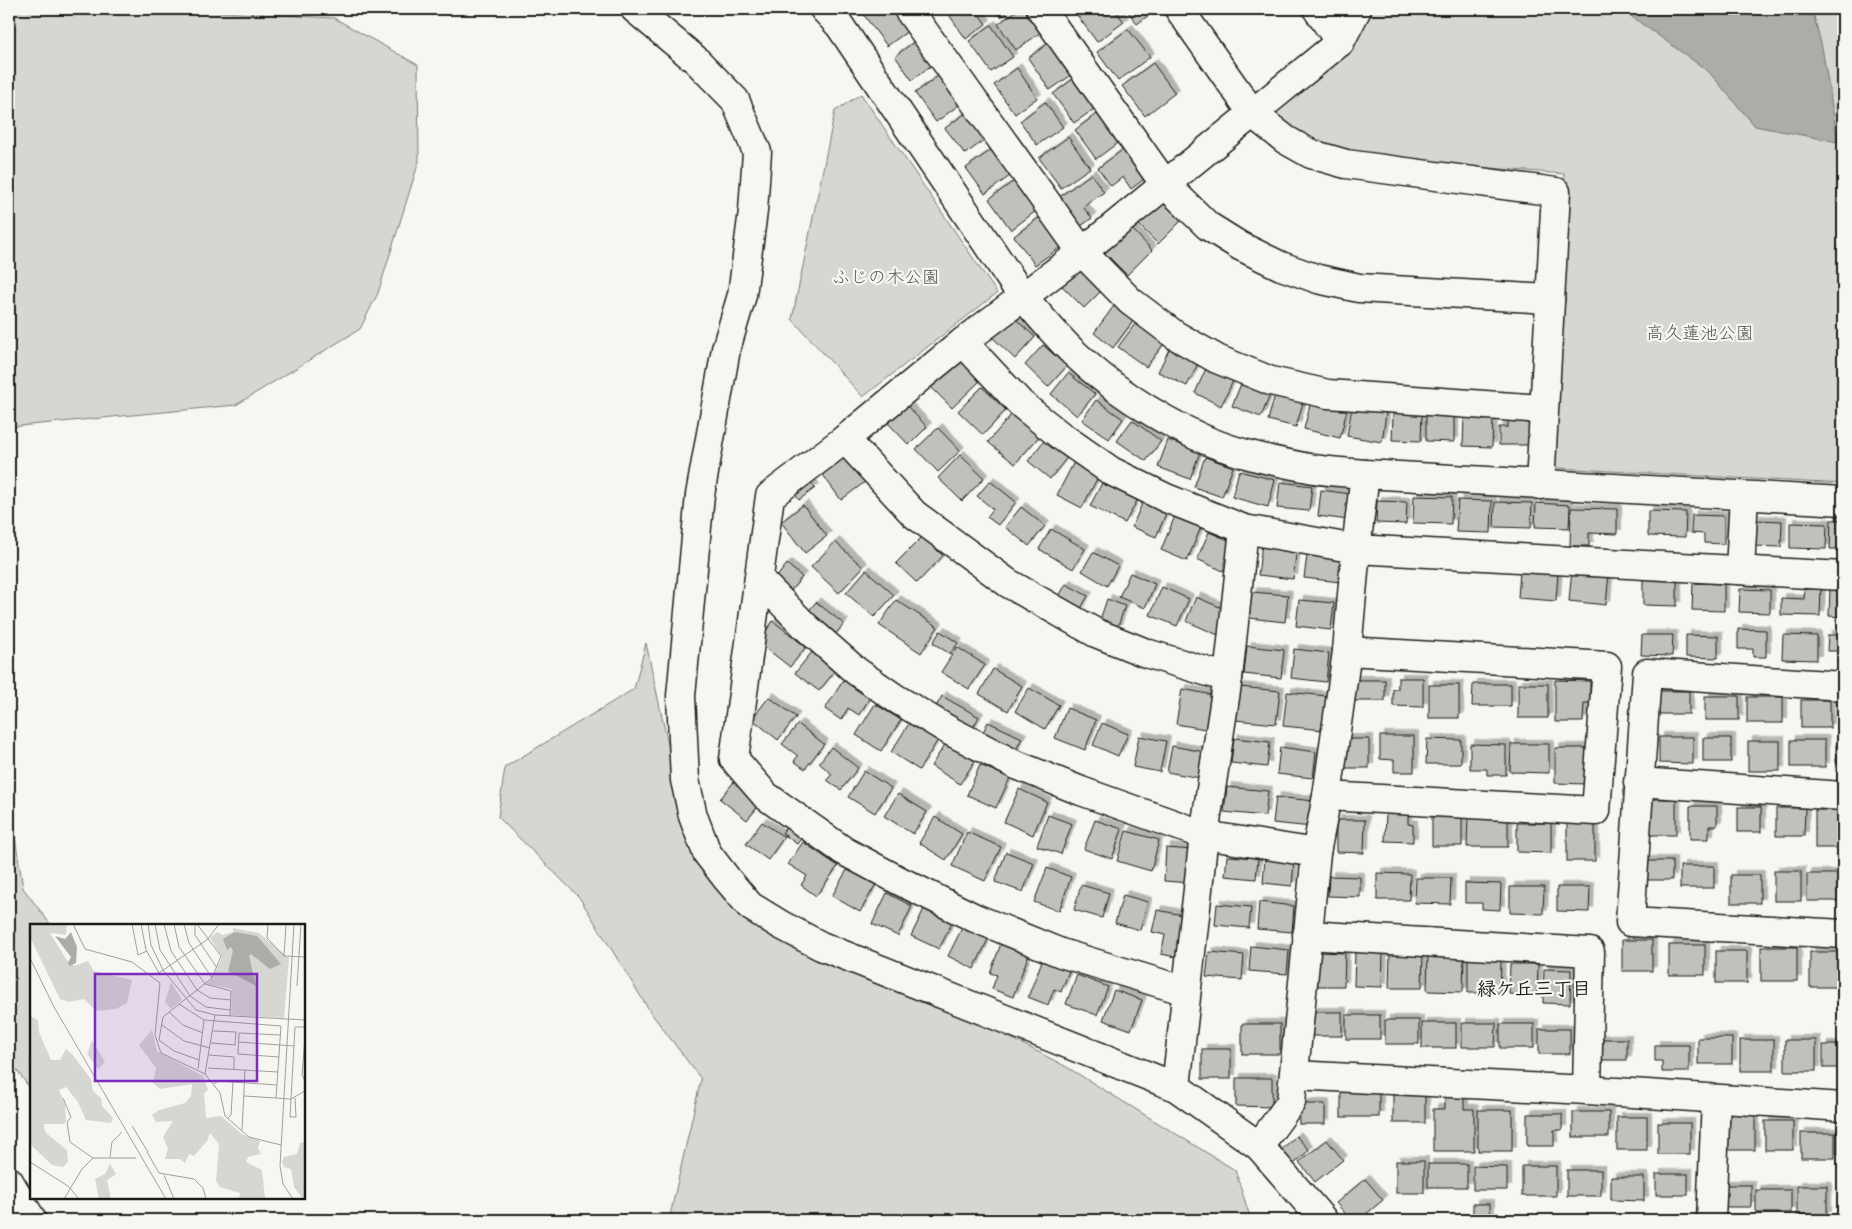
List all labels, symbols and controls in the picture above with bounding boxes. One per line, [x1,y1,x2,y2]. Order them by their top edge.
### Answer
park label: ふじの木公園 [832,265,940,288]
park label: 高久蓮池公園 [1646,321,1754,344]
inset map [30,924,305,1199]
district label: 緑ケ丘三丁目 [1477,976,1591,1000]

